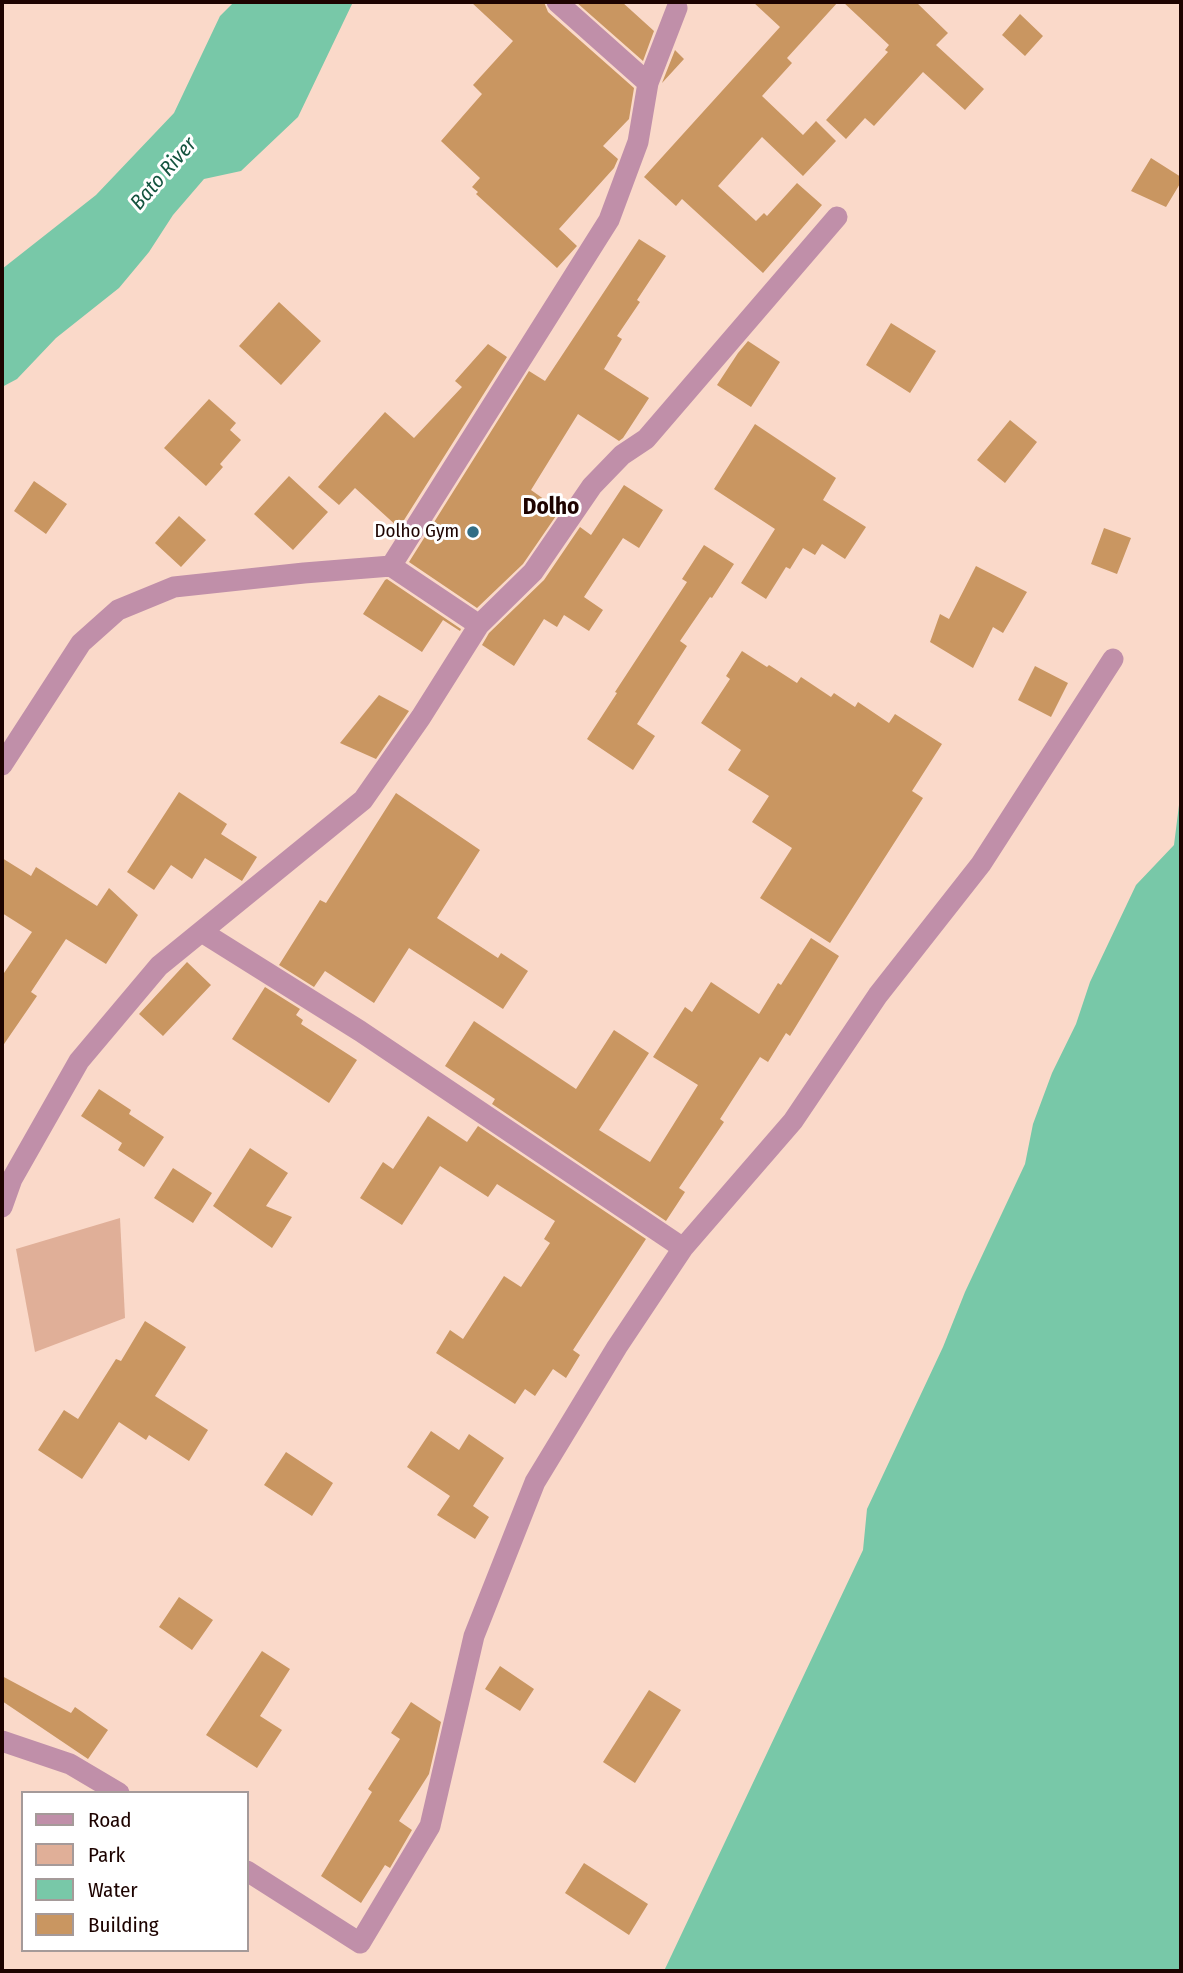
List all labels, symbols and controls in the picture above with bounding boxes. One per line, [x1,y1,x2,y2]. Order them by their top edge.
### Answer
water label: Bato River [126,133,202,215]
district label: Dolho [523,494,579,522]
place label: Dolho Gym [375,521,459,543]
marker: Dolho Gym [465,524,481,540]
legend [21,1791,248,1952]
text: Road [88,1807,132,1833]
text: Park [88,1842,125,1868]
text: Water [88,1877,138,1903]
text: Building [88,1912,159,1938]

